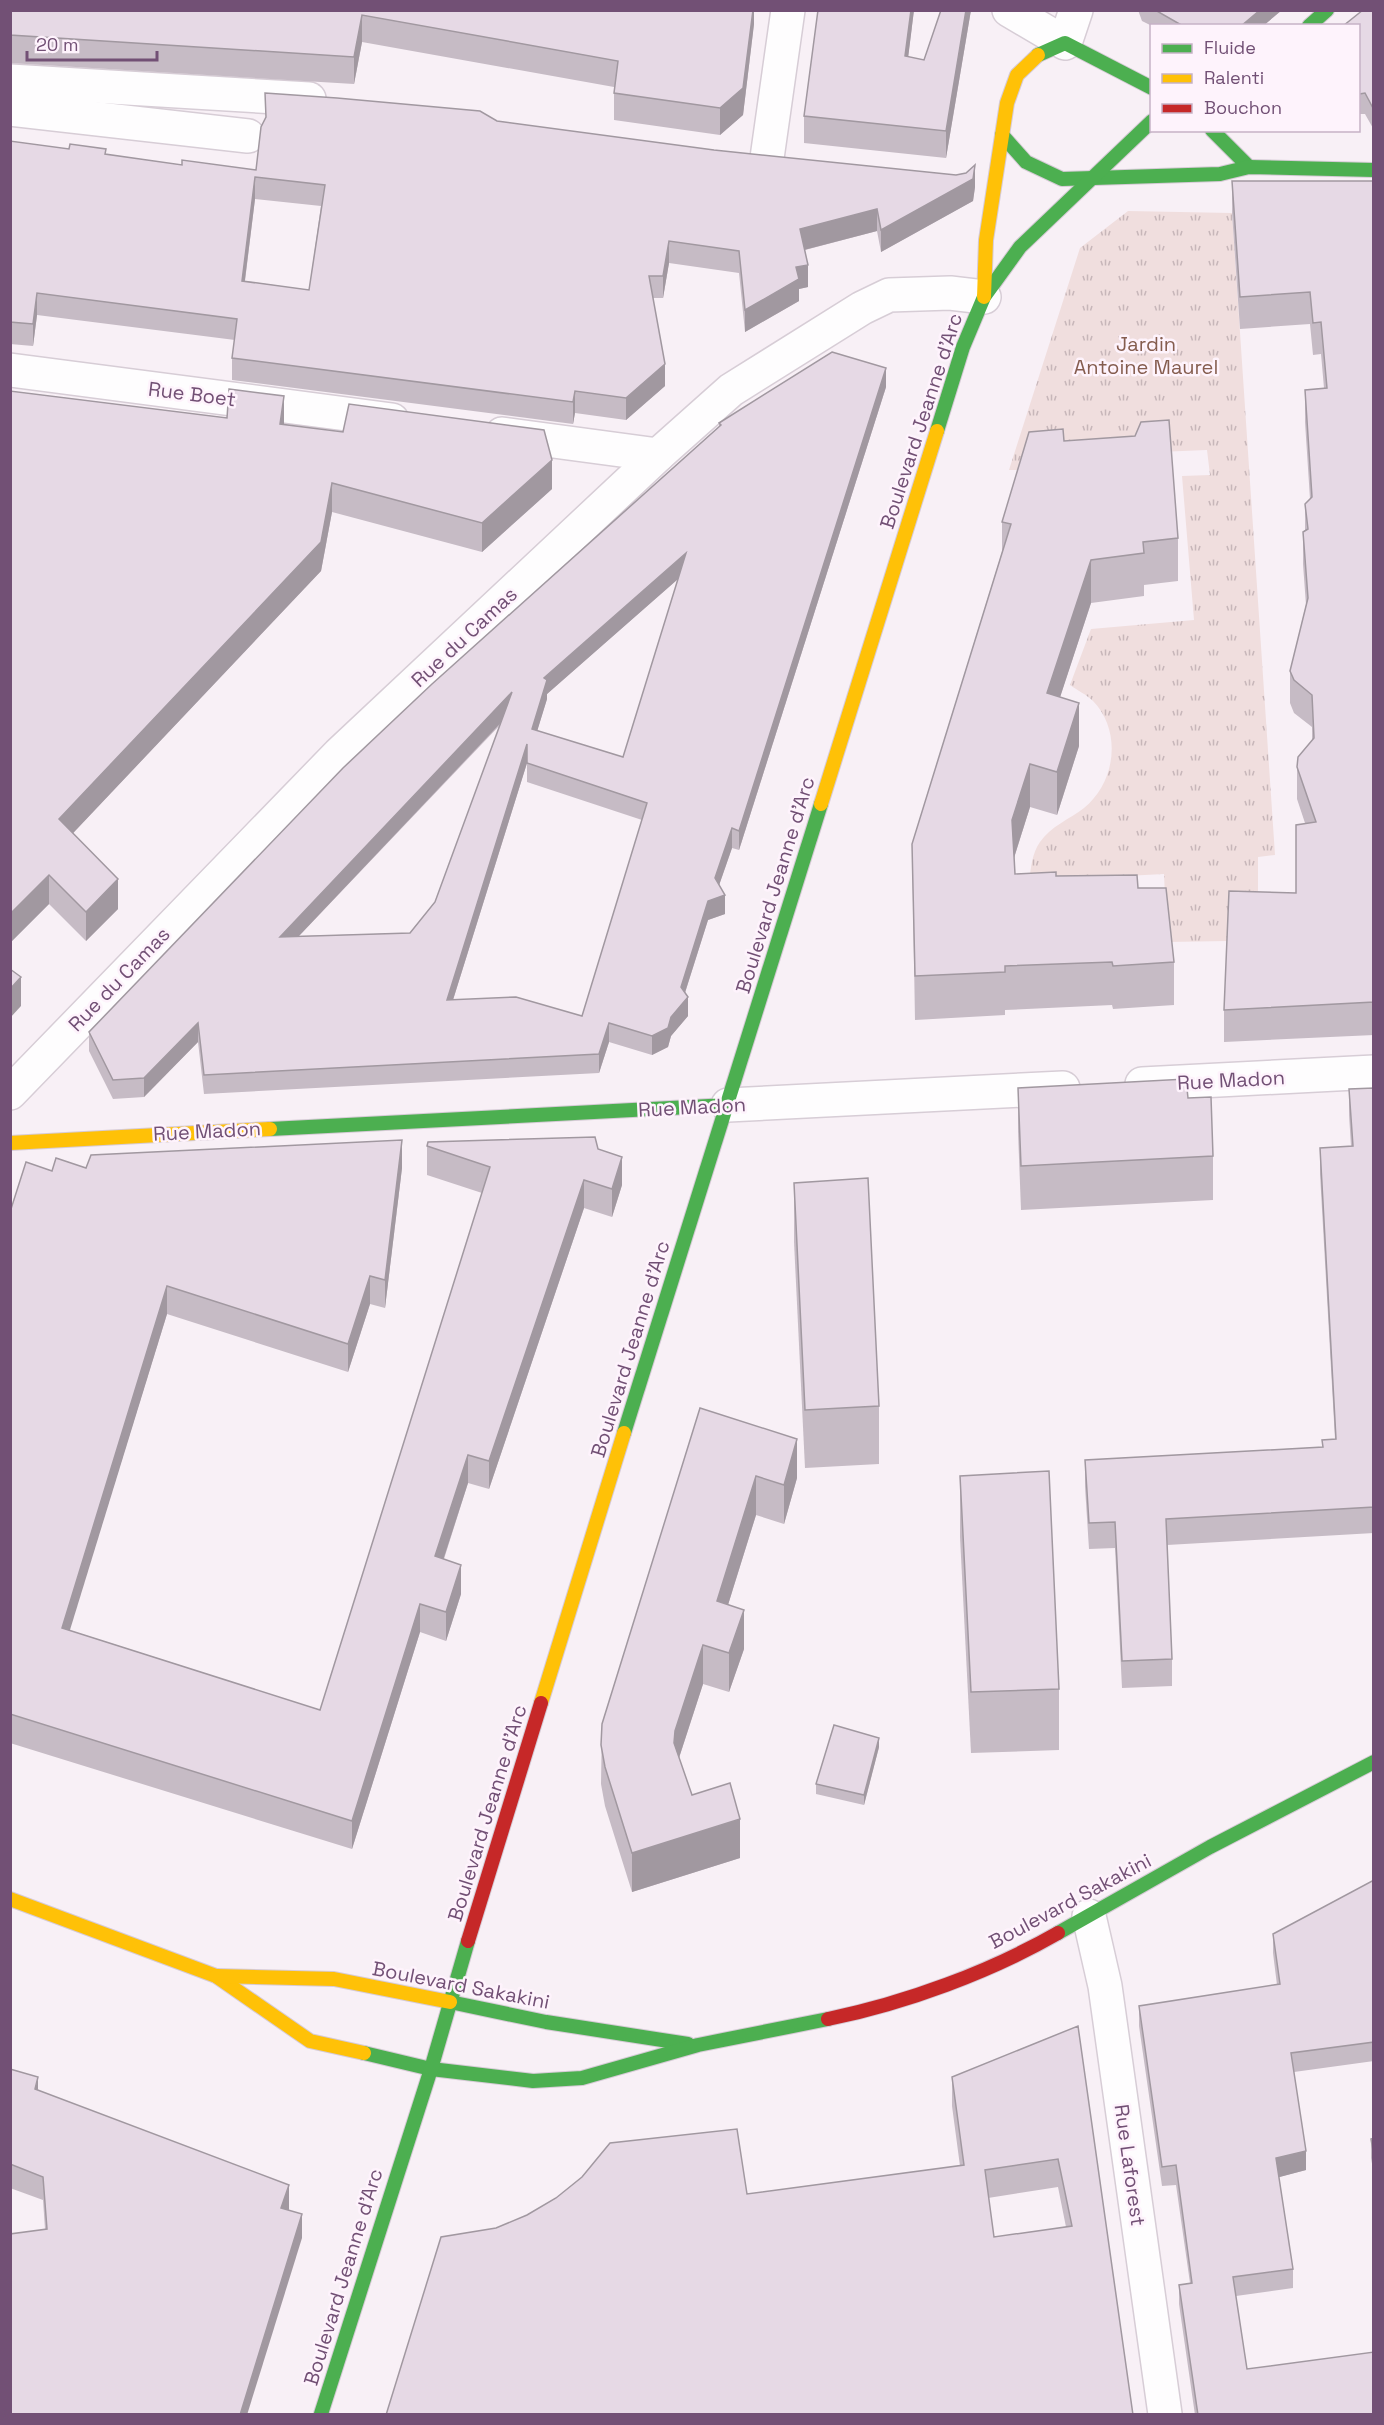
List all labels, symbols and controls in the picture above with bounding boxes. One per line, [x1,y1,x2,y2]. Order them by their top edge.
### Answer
scale bar [27,24,158,62]
legend [1150,24,1360,132]
text: 20 m [36,33,79,56]
text: Fluide [1204,36,1256,59]
text: Ralenti [1204,66,1264,89]
text: Bouchon [1204,96,1282,119]
street label: Boulevard Jeanne d'Arc [874,310,968,532]
park label: Jardin Antoine Maurel [1074,331,1218,380]
street label: Rue Boet [147,376,237,412]
street label: Rue du Camas [406,581,522,693]
street label: Boulevard Jeanne d'Arc [730,773,820,997]
street label: Rue du Camas [63,921,175,1037]
street label: Rue Madon [1176,1064,1286,1096]
street label: Rue Madon [637,1091,747,1123]
street label: Rue Madon [152,1115,262,1147]
street label: Boulevard Jeanne d'Arc [585,1237,675,1461]
street label: Boulevard Jeanne d'Arc [442,1701,532,1925]
street label: Boulevard Sakakini [984,1847,1156,1955]
street label: Boulevard Sakakini [370,1955,552,2015]
street label: Rue Laforest [1109,2102,1151,2228]
street label: Boulevard Jeanne d'Arc [298,2165,388,2389]

